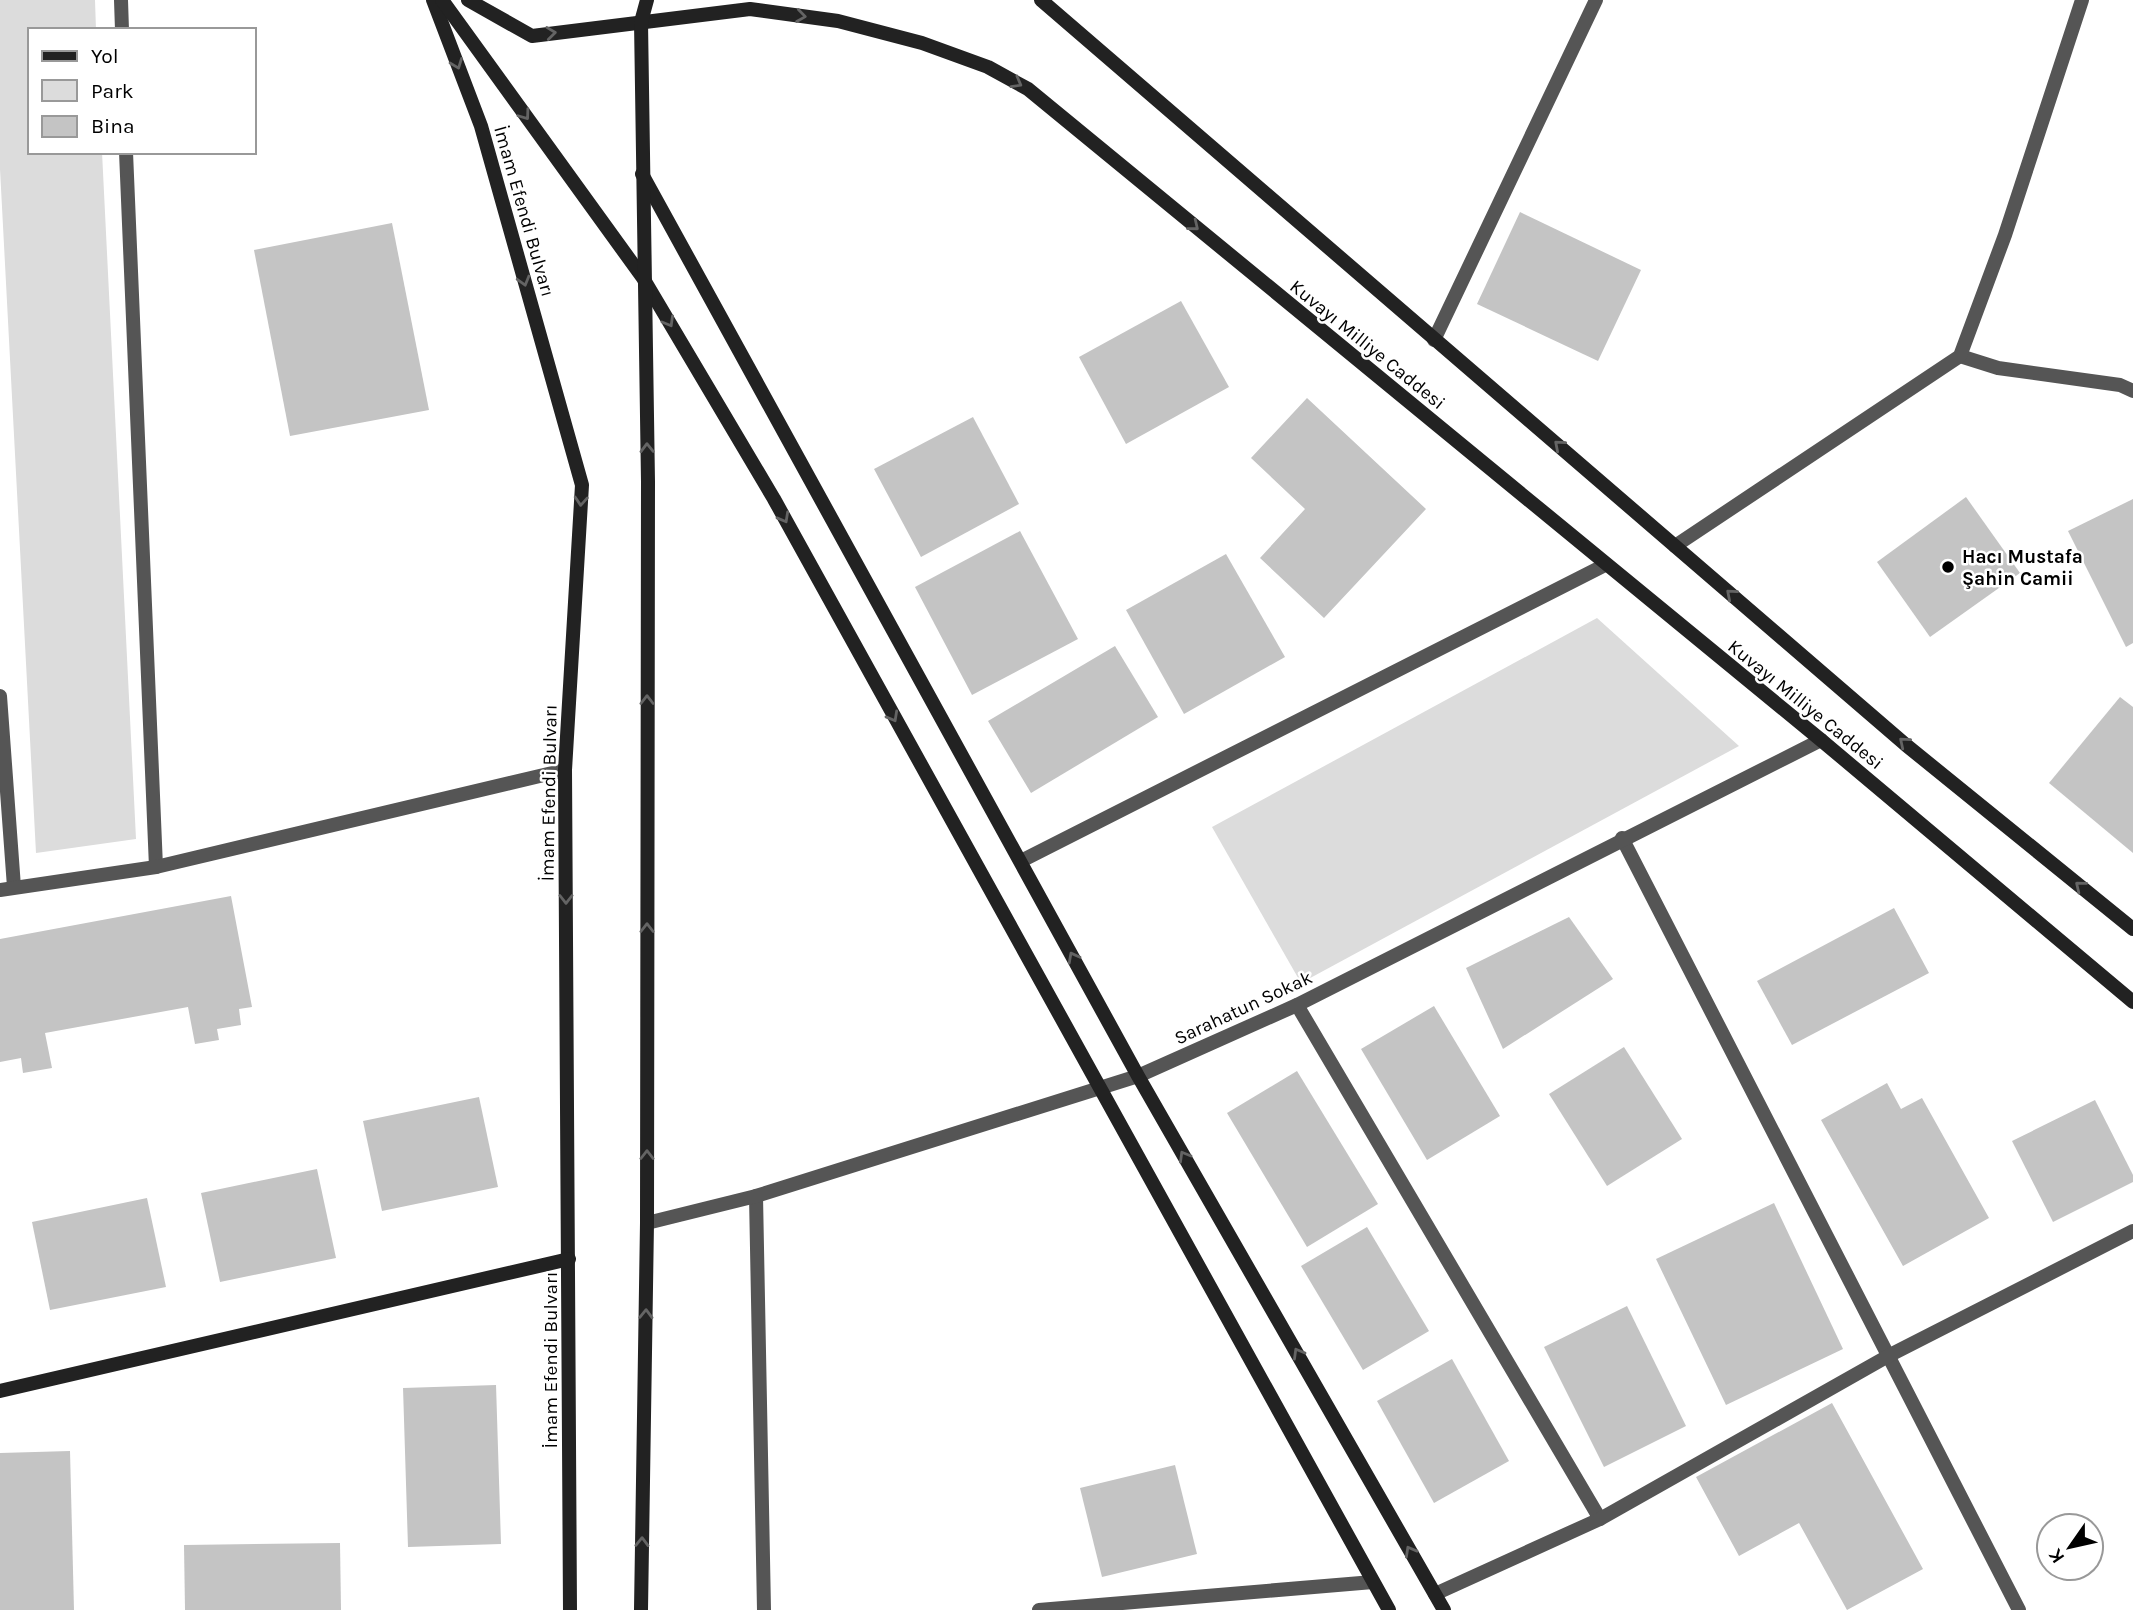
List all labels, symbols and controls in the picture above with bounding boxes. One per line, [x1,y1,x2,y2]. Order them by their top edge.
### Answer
one-way arrow [795,8,807,23]
one-way arrow [545,26,557,41]
legend [28,28,256,154]
text: Yol [91,44,119,68]
one-way arrow [449,57,463,69]
one-way arrow [1010,75,1022,88]
text: Park [91,79,134,103]
one-way arrow [517,107,529,120]
text: Bina [91,114,135,138]
street label: İmam Efendi Bulvarı [489,123,559,299]
one-way arrow [1186,218,1198,231]
one-way arrow [516,275,531,287]
street label: Kuvayı Milliye Caddesi [1285,275,1449,414]
one-way arrow [661,314,674,327]
one-way arrow [1554,441,1567,453]
one-way arrow [639,442,655,453]
one-way arrow [574,495,589,506]
one-way arrow [776,511,789,523]
place label: Hacı Mustafa Şahin Camii [1962,546,2083,590]
marker: Hacı Mustafa Şahin Camii [1940,559,1956,575]
one-way arrow [1726,590,1739,602]
street label: Kuvayı Milliye Caddesi [1723,635,1887,774]
one-way arrow [639,694,655,705]
street label: İmam Efendi Bulvarı [536,704,562,882]
one-way arrow [885,710,898,723]
one-way arrow [1899,738,1912,750]
one-way arrow [2076,882,2089,894]
one-way arrow [558,894,574,905]
one-way arrow [639,922,655,932]
one-way arrow [1068,952,1082,964]
street label: Sarahatun Sokak [1171,966,1316,1049]
one-way arrow [639,1149,655,1160]
one-way arrow [1179,1150,1192,1163]
street label: İmam Efendi Bulvarı [540,1272,562,1448]
one-way arrow [638,1309,654,1319]
one-way arrow [1293,1347,1306,1360]
north arrow [2035,1512,2105,1582]
one-way arrow [634,1536,650,1547]
text: K [2044,1544,2069,1567]
one-way arrow [1405,1545,1418,1558]

